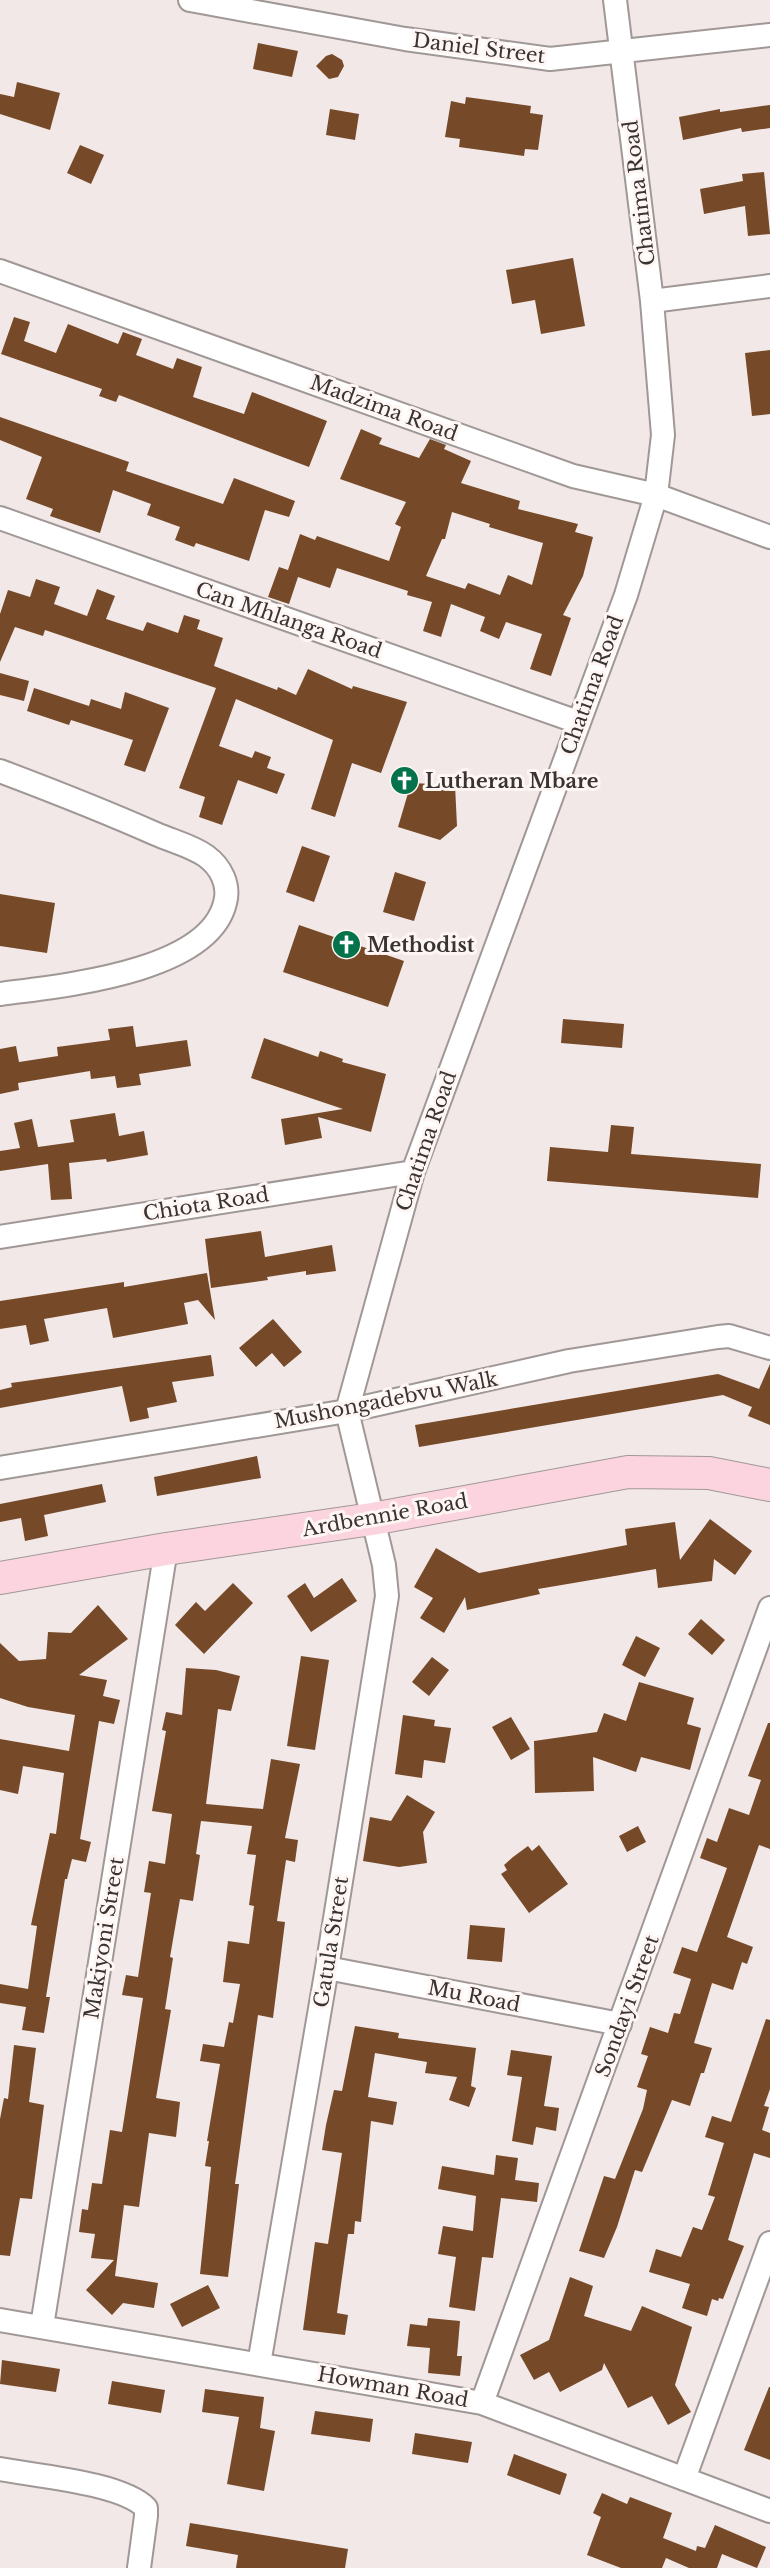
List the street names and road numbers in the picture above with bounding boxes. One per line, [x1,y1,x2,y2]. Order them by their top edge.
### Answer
street label: Daniel Street [411,28,547,68]
street label: Chatima Road [618,119,660,267]
street label: Madzima Road [307,370,461,446]
street label: Can Mhlanga Road [193,577,385,663]
street label: Chatima Road [556,612,628,758]
street label: Chatima Road [391,1068,461,1214]
street label: Chiota Road [141,1182,271,1226]
street label: Mushongadebvu Walk [272,1366,501,1433]
street label: Ardbennie Road [299,1489,470,1542]
street label: Makiyoni Street [79,1855,129,2021]
street label: Gatula Street [309,1874,353,2009]
street label: Sondayi Street [590,1931,664,2080]
street label: Mu Road [426,1975,522,2017]
street label: Howman Road [316,2362,470,2412]

